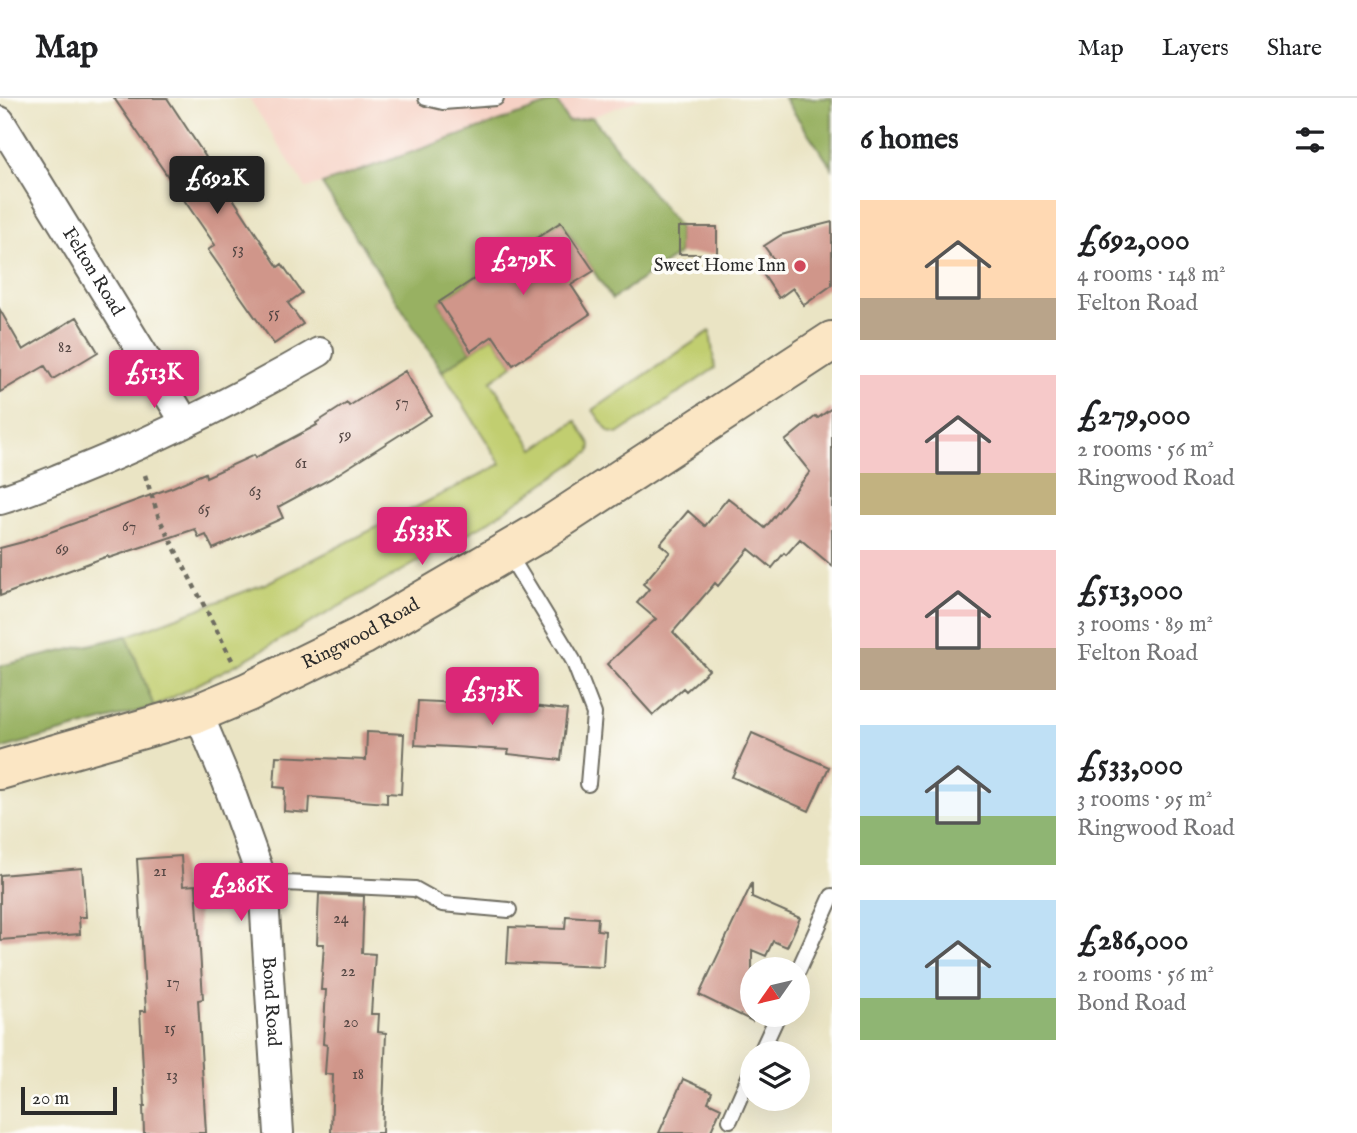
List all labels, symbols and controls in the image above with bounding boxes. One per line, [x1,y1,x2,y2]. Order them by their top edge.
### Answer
text: Map [35,27,98,69]
text: Map [1078,33,1124,64]
text: Layers [1162,33,1229,64]
text: Share [1267,33,1322,64]
text: 6 homes [860,121,959,159]
icon: filters [1291,121,1329,159]
pin: £692K [168,156,266,216]
text: £692K [185,164,249,193]
text: £692,000 [1077,222,1190,260]
street label: Felton Road [56,223,129,321]
icon: home [916,228,1000,312]
pin: £279K [474,238,572,297]
house number: 53 [232,240,244,260]
text: £279K [491,245,555,274]
place label: Sweet Home Inn [654,254,786,278]
marker: Sweet Home Inn [792,258,808,274]
text: 4 rooms · 148 m² [1077,260,1226,289]
text: Felton Road [1077,289,1198,318]
house number: 55 [268,304,280,324]
house number: 82 [58,338,72,358]
pin: £513K [105,350,203,410]
text: £513K [125,358,183,387]
house number: 57 [395,393,409,413]
text: £279,000 [1077,397,1191,435]
icon: home [916,403,1000,487]
house number: 59 [339,426,351,446]
text: 2 rooms · 56 m² [1077,435,1214,464]
house number: 61 [295,454,307,474]
text: Ringwood Road [1077,464,1235,493]
house number: 63 [249,482,261,502]
house number: 65 [198,500,210,520]
pin: £533K [373,508,471,567]
text: £533K [393,515,451,544]
house number: 67 [122,517,136,537]
house number: 69 [55,540,69,560]
text: £513,000 [1077,572,1183,610]
icon: home [916,578,1000,662]
street label: Ringwood Road [298,592,425,676]
text: 3 rooms · 89 m² [1077,610,1213,639]
text: Felton Road [1077,639,1198,668]
pin: £373K [443,668,541,727]
text: £373K [462,675,522,704]
text: £533,000 [1077,747,1183,785]
icon: home [916,753,1000,837]
text: 3 rooms · 95 m² [1077,785,1212,814]
text: Ringwood Road [1077,814,1235,843]
house number: 21 [153,862,167,882]
pin: £286K [192,864,290,923]
text: £286K [210,871,272,900]
house number: 24 [333,909,349,929]
text: £286,000 [1077,922,1188,960]
icon: home [916,928,1000,1012]
street label: Bond Road [256,956,286,1048]
north arrow [740,957,810,1027]
map controls [740,957,810,1111]
text: 2 rooms · 56 m² [1077,960,1214,989]
house number: 22 [340,962,356,982]
house number: 17 [166,973,180,993]
text: Bond Road [1077,989,1186,1018]
house number: 20 [343,1013,359,1033]
house number: 15 [164,1019,176,1039]
button: layers [740,1041,810,1111]
house number: 18 [352,1065,364,1085]
house number: 13 [166,1066,178,1086]
scale bar [21,1084,117,1116]
text: 20 m [32,1087,69,1111]

